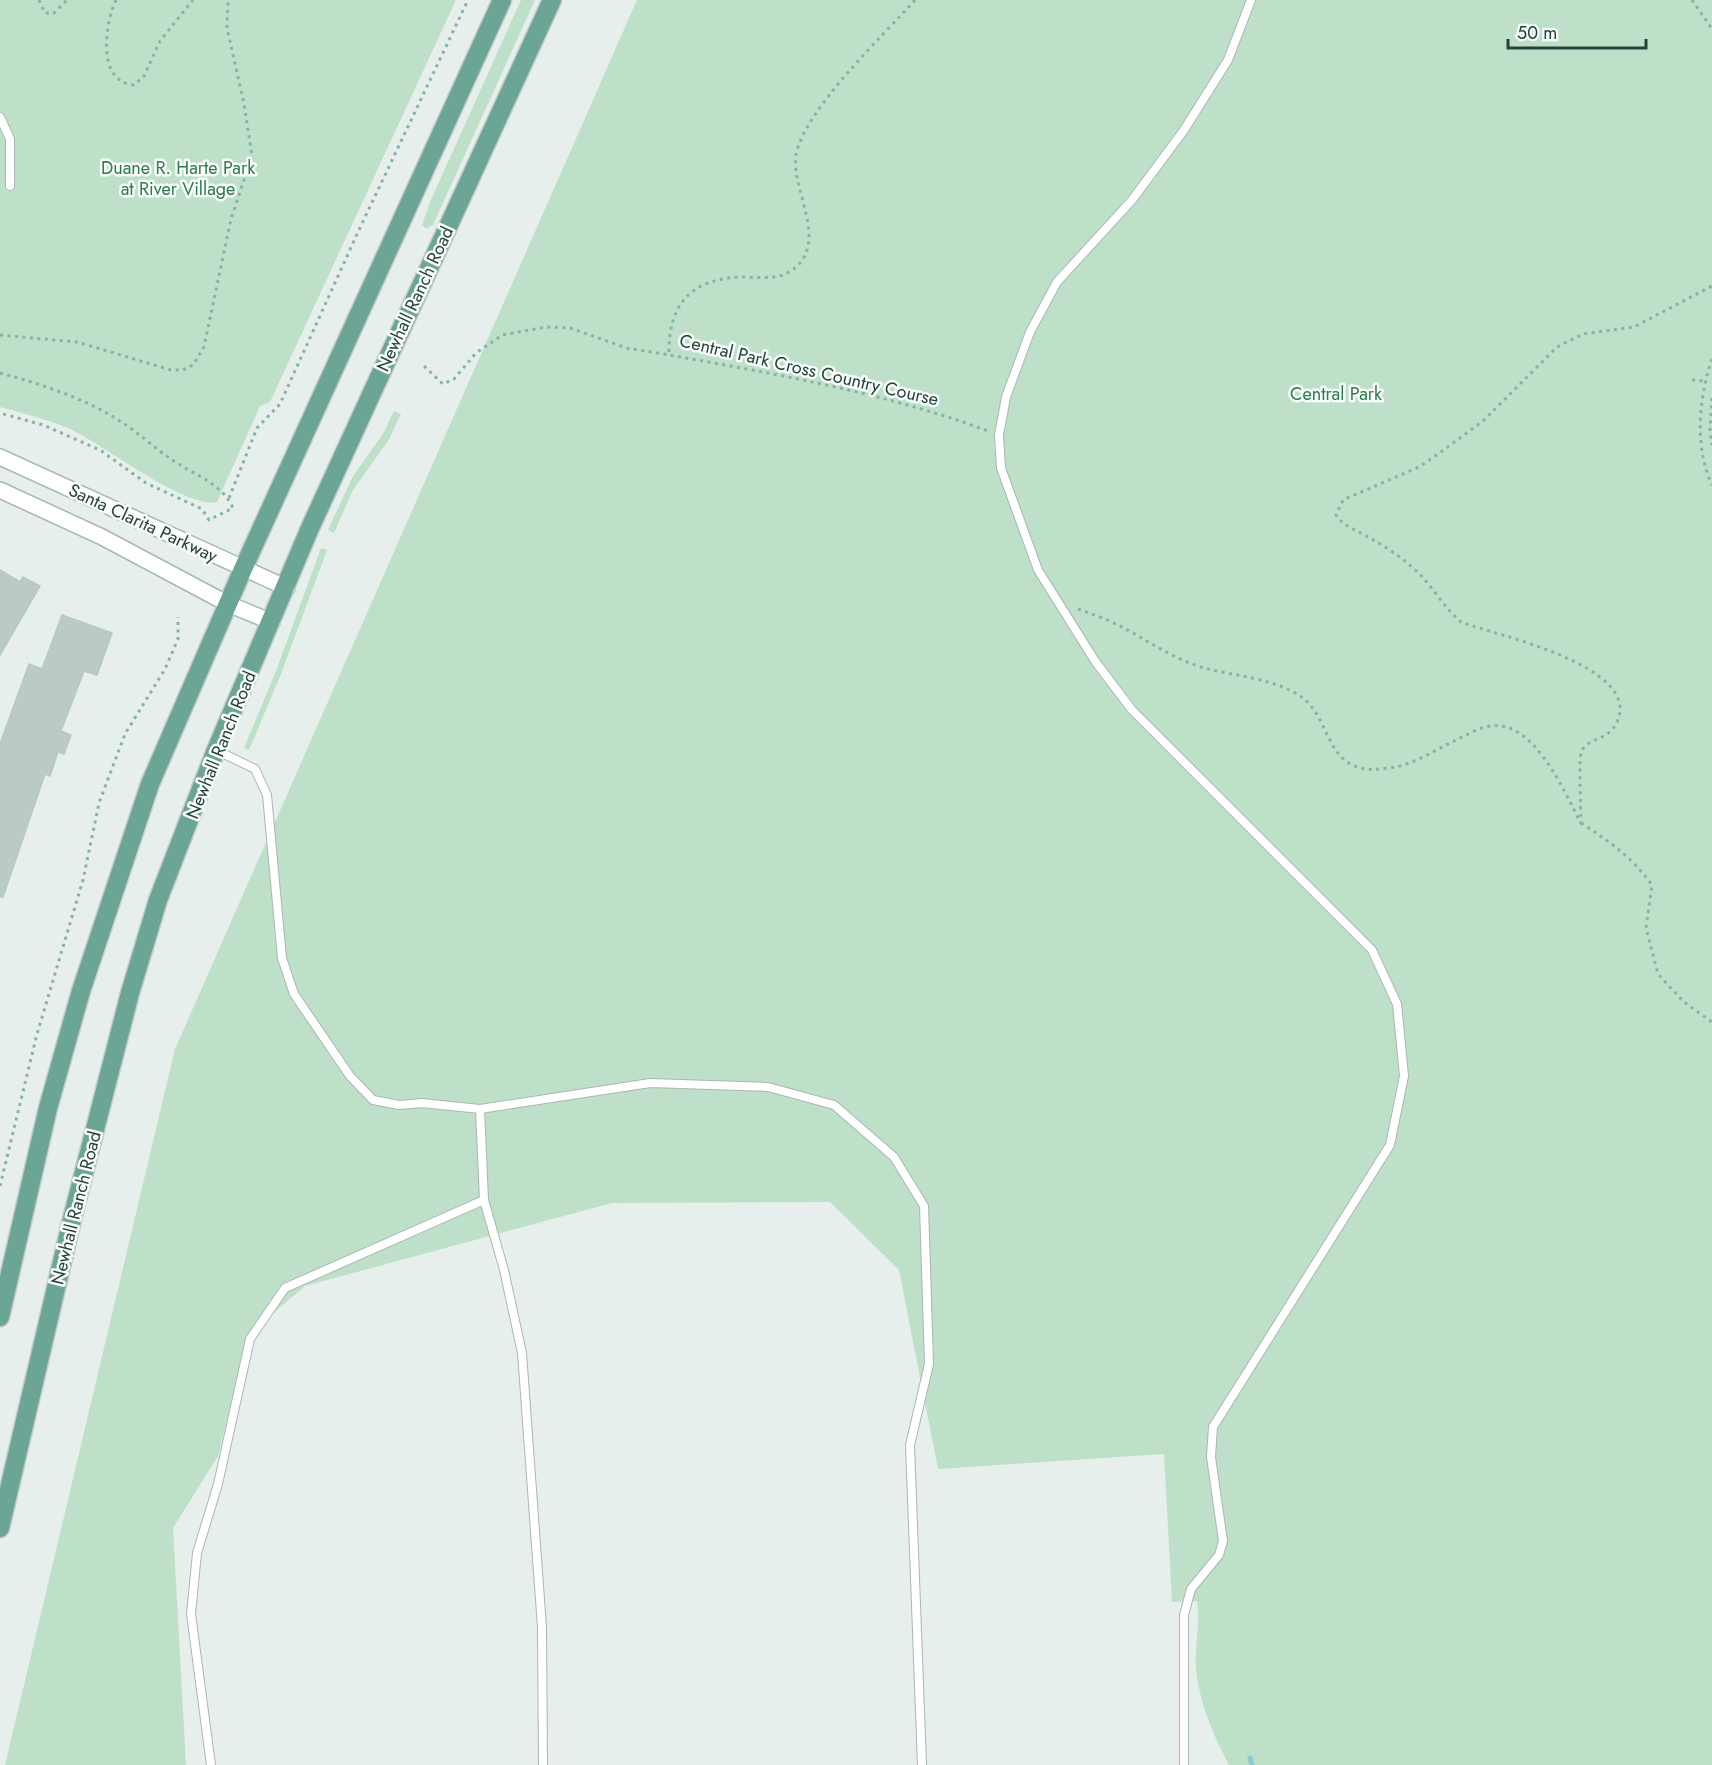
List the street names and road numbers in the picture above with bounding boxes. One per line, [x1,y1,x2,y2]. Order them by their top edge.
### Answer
street label: Newhall Ranch Road [370,222,460,376]
street label: Central Park Cross Country Course [677,328,941,412]
street label: Santa Clarita Parkway [64,477,222,569]
street label: Newhall Ranch Road [179,667,263,823]
street label: Newhall Ranch Road [44,1128,108,1288]

